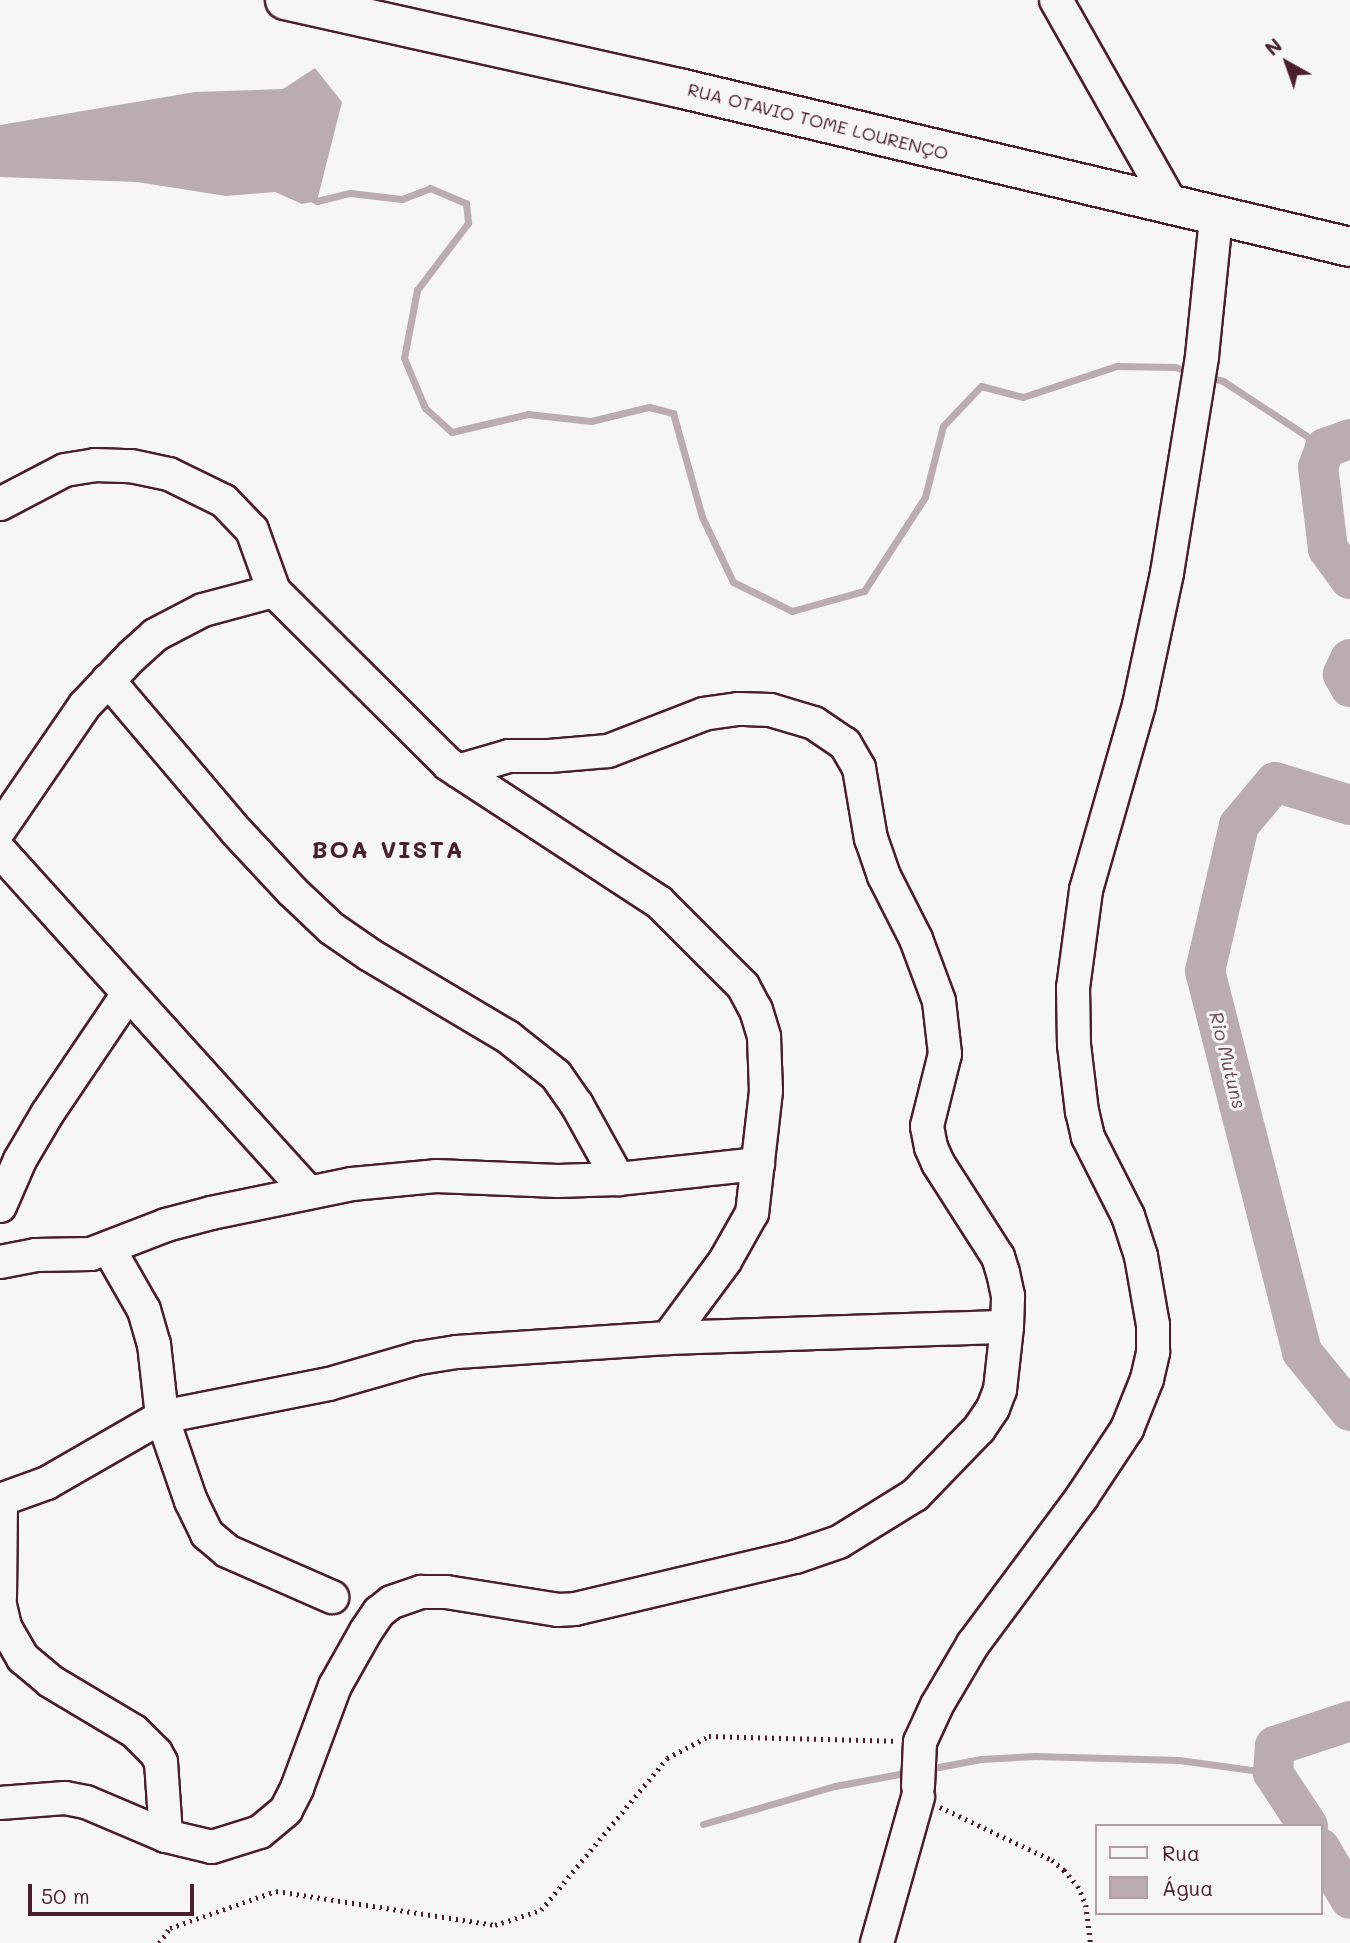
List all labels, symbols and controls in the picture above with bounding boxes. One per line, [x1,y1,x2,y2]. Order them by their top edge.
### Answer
north arrow [1252,28,1322,98]
text: N [1260,32,1287,61]
street label: RUA OTAVIO TOME LOURENÇO [685,78,951,164]
district label: BOA VISTA [313,835,463,863]
water label: Rio Mutuns [1205,1009,1251,1111]
legend [1094,1824,1322,1915]
text: Rua [1162,1839,1200,1866]
scale bar [32,1870,198,1914]
text: Água [1162,1874,1213,1901]
text: 50 m [41,1882,90,1909]

